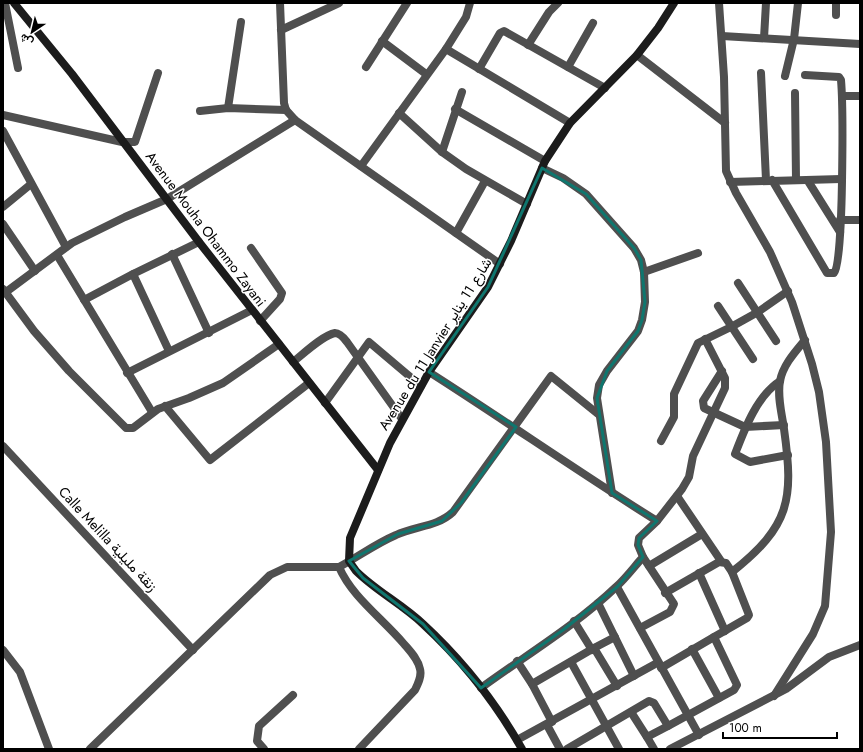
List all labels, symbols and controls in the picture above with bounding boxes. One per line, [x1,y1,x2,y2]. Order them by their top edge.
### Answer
north arrow [12,12,52,52]
text: ش [16,30,36,51]
street label: Avenue Mouha Ohammo Zayani [141,147,271,311]
street label: Avenue du 11 Janvier شارع 11 يناير [374,254,497,435]
street label: Calle Melilla زنقة مليلية [54,482,162,596]
scale bar [723,714,837,740]
text: 100 m [729,719,762,737]

